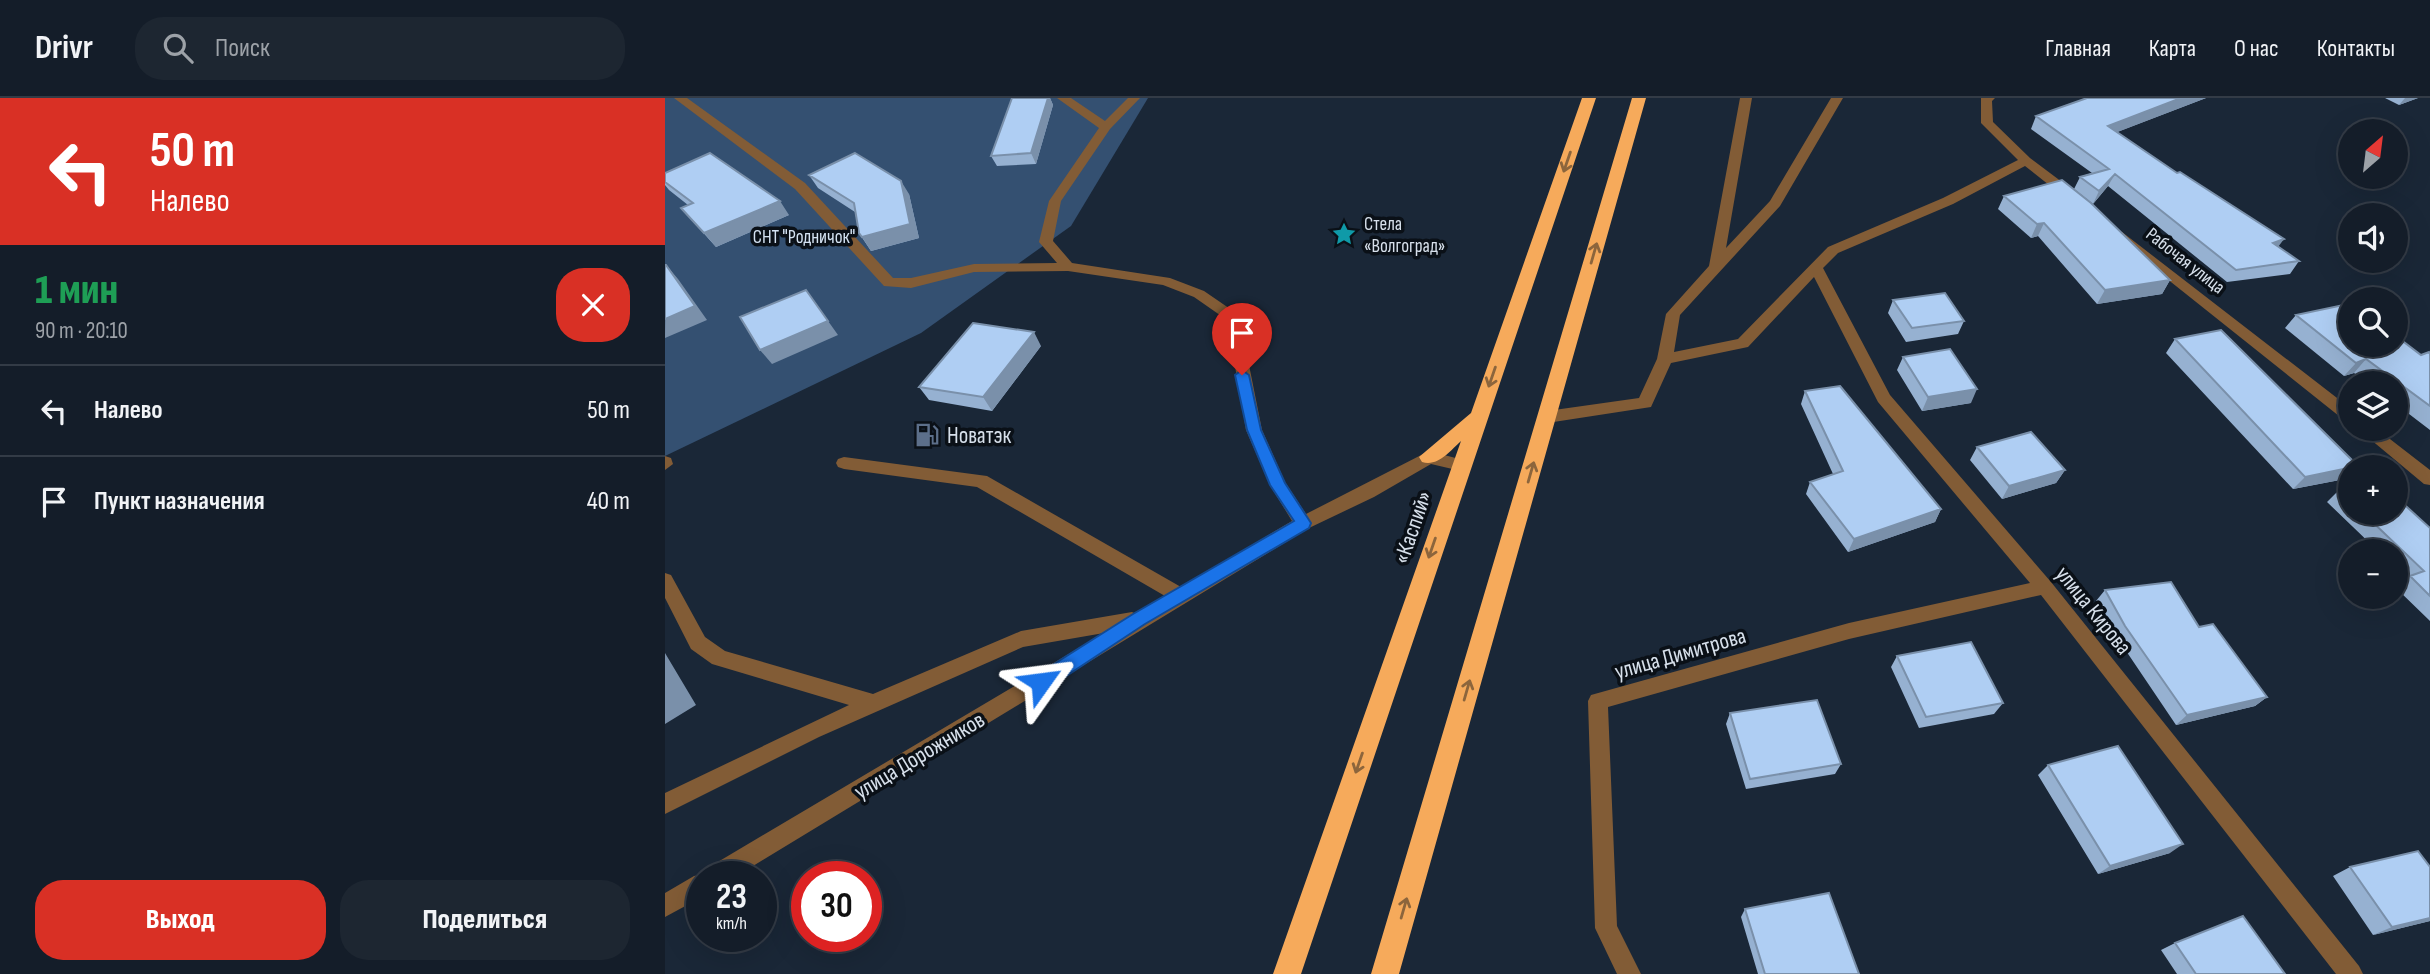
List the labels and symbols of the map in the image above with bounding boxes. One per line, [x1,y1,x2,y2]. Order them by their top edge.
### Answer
north arrow [2338,119,2408,189]
one-way arrow [1560,151,1572,173]
place label: Стела «Волгоград» [1364,213,1445,258]
place icon: Стела «Волгоград» [1330,220,1358,248]
street label: Рабочая улица [2141,223,2229,299]
park label: СНТ "Родничок" [753,226,855,249]
one-way arrow [1589,242,1602,264]
pin [1212,303,1272,375]
one-way arrow [1484,366,1497,388]
fuel station icon: Новатэк [913,421,941,449]
place label: Новатэк [947,422,1012,450]
one-way arrow [1525,461,1538,483]
street label: «Каспий» [1387,487,1438,567]
one-way arrow [1425,536,1437,558]
street label: улица Кирова [2049,561,2137,661]
street label: улица Димитрова [1611,622,1749,686]
position arrow [1004,645,1078,719]
one-way arrow [1462,679,1475,701]
street label: улица Дорожников [849,706,990,806]
one-way arrow [1352,752,1365,774]
speed limit sign: 30 [791,861,882,952]
one-way arrow [1398,898,1411,920]

